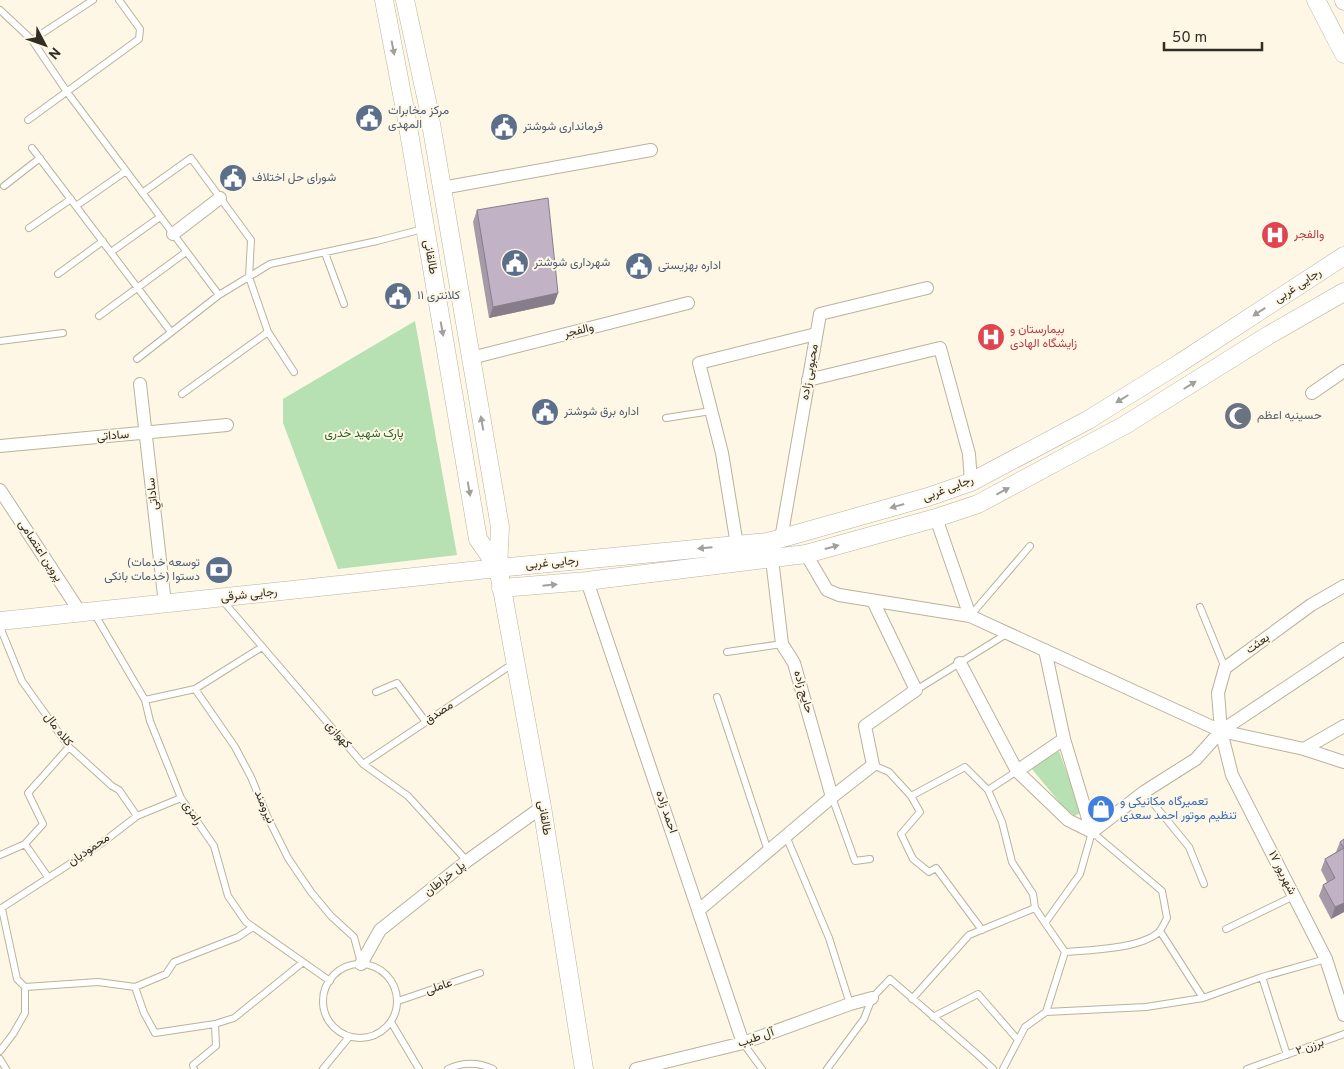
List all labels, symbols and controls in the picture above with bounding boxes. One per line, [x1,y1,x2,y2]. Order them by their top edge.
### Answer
north arrow [20,20,70,70]
scale bar [1164,20,1262,52]
text: 50 m [1172,29,1207,48]
one-way arrow [389,40,397,55]
text: N [44,43,63,62]
public building icon: مرکز مخابرات المهدی [354,103,384,133]
place label: مرکز مخابرات المهدی [388,103,449,133]
public building icon: فرمانداری شوشتر [489,112,519,142]
place label: فرمانداری شوشتر [522,119,603,135]
public building icon: شورای حل اختلاف [218,163,248,193]
place label: شورای حل اختلاف [252,170,336,186]
hospital icon: والفجر [1260,220,1290,250]
place label: والفجر [1293,227,1324,243]
street label: طالقانی [419,239,441,276]
public building icon: شهرداری شوشتر [500,248,530,278]
public building icon: اداره بهزیستی [624,251,654,281]
place label: شهرداری شوشتر [533,255,610,271]
place label: اداره بهزیستی [658,258,721,274]
street label: رجایی غربی [1271,265,1325,307]
public building icon: کلانتری ۱۱ [383,281,413,311]
place label: کلانتری ۱۱ [417,288,460,304]
one-way arrow [1253,307,1266,316]
street label: والفجر [561,320,596,343]
one-way arrow [439,321,447,337]
hospital icon: بیمارستان و زایشگاه الهادی [976,322,1006,352]
place label: بیمارستان و زایشگاه الهادی [1010,322,1077,352]
street label: محبوبی زاده [797,343,823,401]
one-way arrow [1183,380,1196,389]
one-way arrow [1116,394,1129,403]
public building icon: اداره برق شوشتر [530,397,560,427]
mosque icon: حسینیه اعظم [1223,401,1253,431]
place label: اداره برق شوشتر [563,404,639,420]
place label: حسینیه اعظم [1257,408,1322,424]
one-way arrow [477,415,485,431]
park label: پارک شهید خدری [324,426,404,442]
street label: ساداتی [96,427,130,445]
street label: رجایی غربی [920,472,976,506]
street label: ساداتي [143,477,164,511]
one-way arrow [466,481,474,497]
one-way arrow [996,486,1009,495]
one-way arrow [890,502,905,510]
street label: پروین اعتصامی [14,517,66,585]
one-way arrow [825,542,840,550]
one-way arrow [697,544,713,552]
street label: رجایی غربی [525,553,579,573]
place label: (توسعه خدمات دستوا (خدمات بانکی [104,555,200,585]
bank icon: (توسعه خدمات دستوا (خدمات بانکی [204,555,234,585]
one-way arrow [542,581,558,589]
street label: رجایی شرقی [220,584,278,606]
street label: بعثت [1243,630,1273,658]
street label: حایج زاده [789,669,817,715]
street label: مصدق [422,698,456,728]
street label: کلاه مال [40,710,76,750]
street label: کهوازی [321,718,355,752]
street label: نیرومند [250,788,278,826]
street label: احمد زاده [651,788,681,836]
shop icon: تعمیرگاه مکانیکی و تنظیم موتور احمد سعدی [1086,794,1116,824]
place label: تعمیرگاه مکانیکی و تنظیم موتور احمد سعدی [1120,794,1237,824]
street label: رامزی [178,798,206,828]
street label: طالقانی [533,800,555,837]
street label: محمودیان [65,830,113,870]
street label: ۱۷ شهریور [1264,848,1300,898]
street label: پل خراطان [421,858,469,900]
street label: عاملی [423,975,455,999]
street label: آل طیب [736,1024,777,1052]
street label: برزن ۲ [1294,1035,1326,1059]

